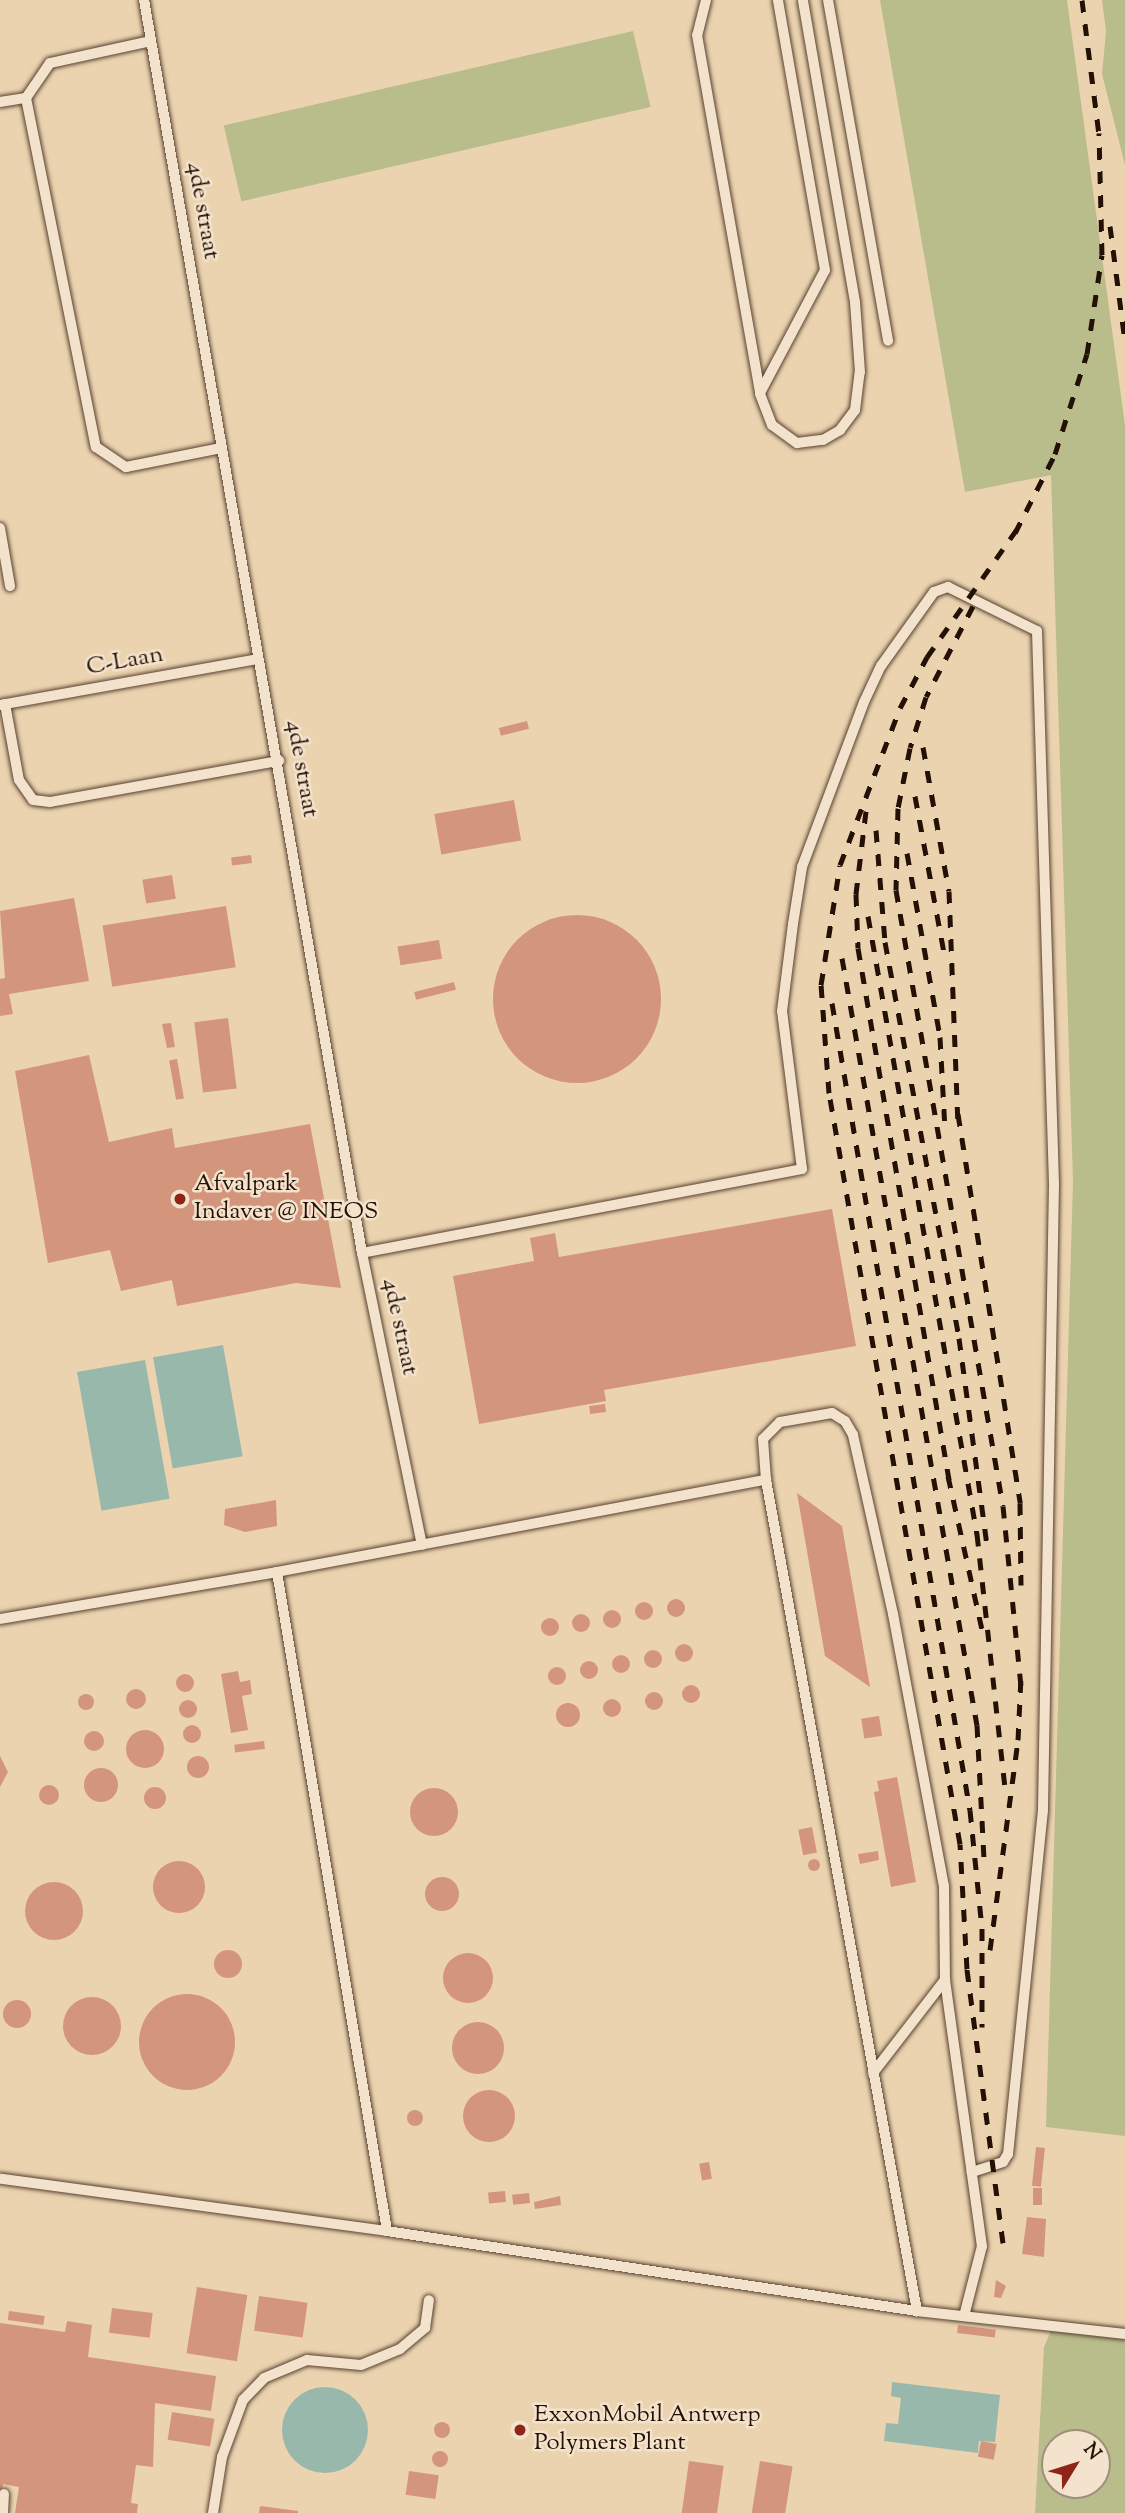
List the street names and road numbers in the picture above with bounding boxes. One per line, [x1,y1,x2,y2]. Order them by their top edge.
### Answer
street label: 4de straat [179,160,225,262]
street label: C-Laan [84,641,166,683]
street label: 4de straat [278,718,324,820]
street label: 4de straat [375,1276,423,1378]

